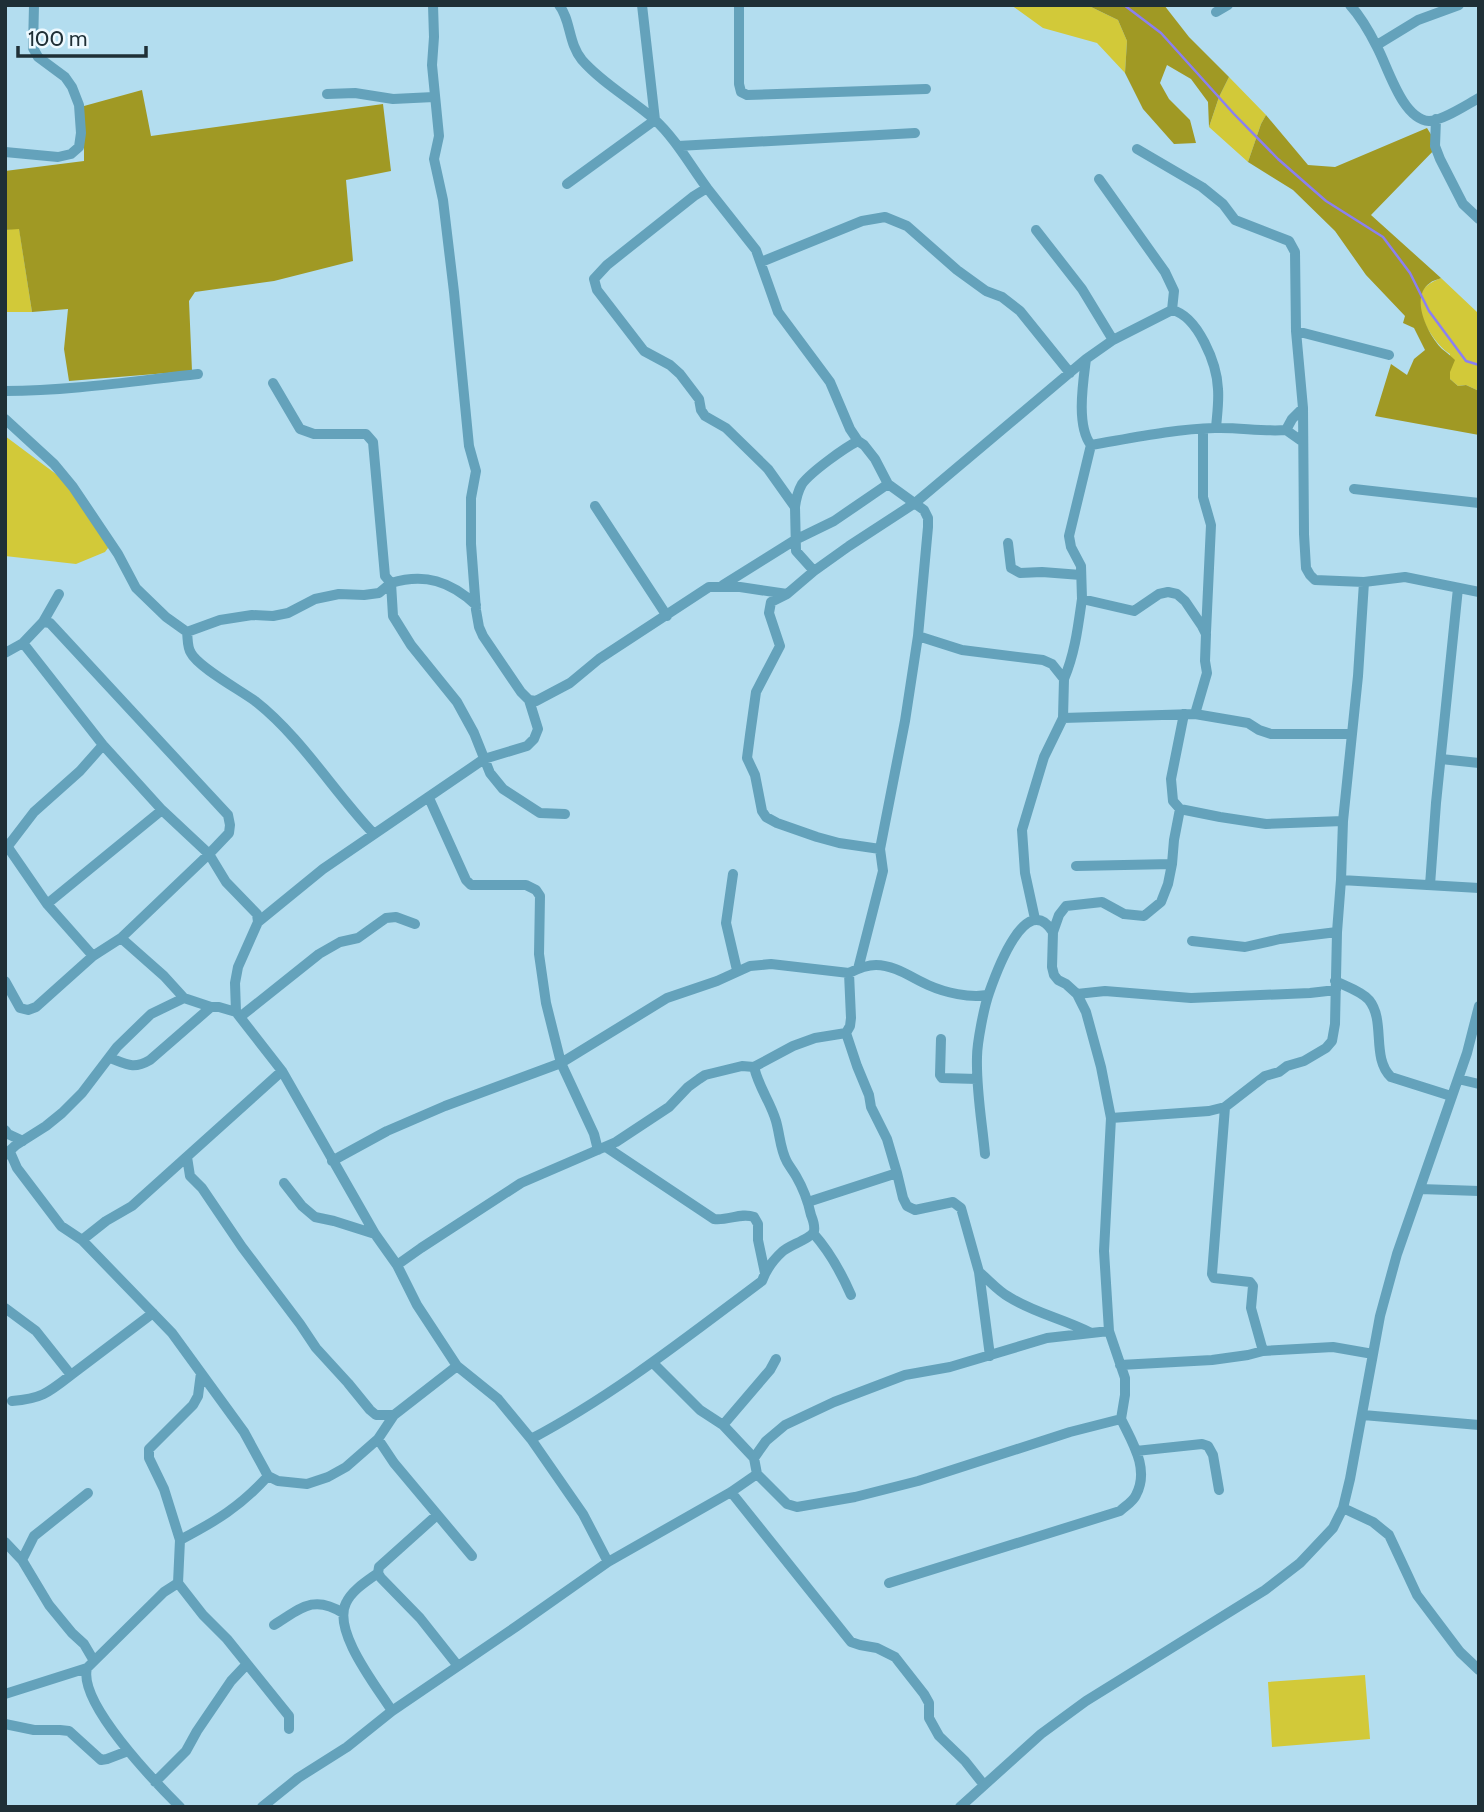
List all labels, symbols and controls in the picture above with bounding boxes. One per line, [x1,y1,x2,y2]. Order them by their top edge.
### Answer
scale bar [18,14,145,58]
text: 100 m [28,26,87,51]

